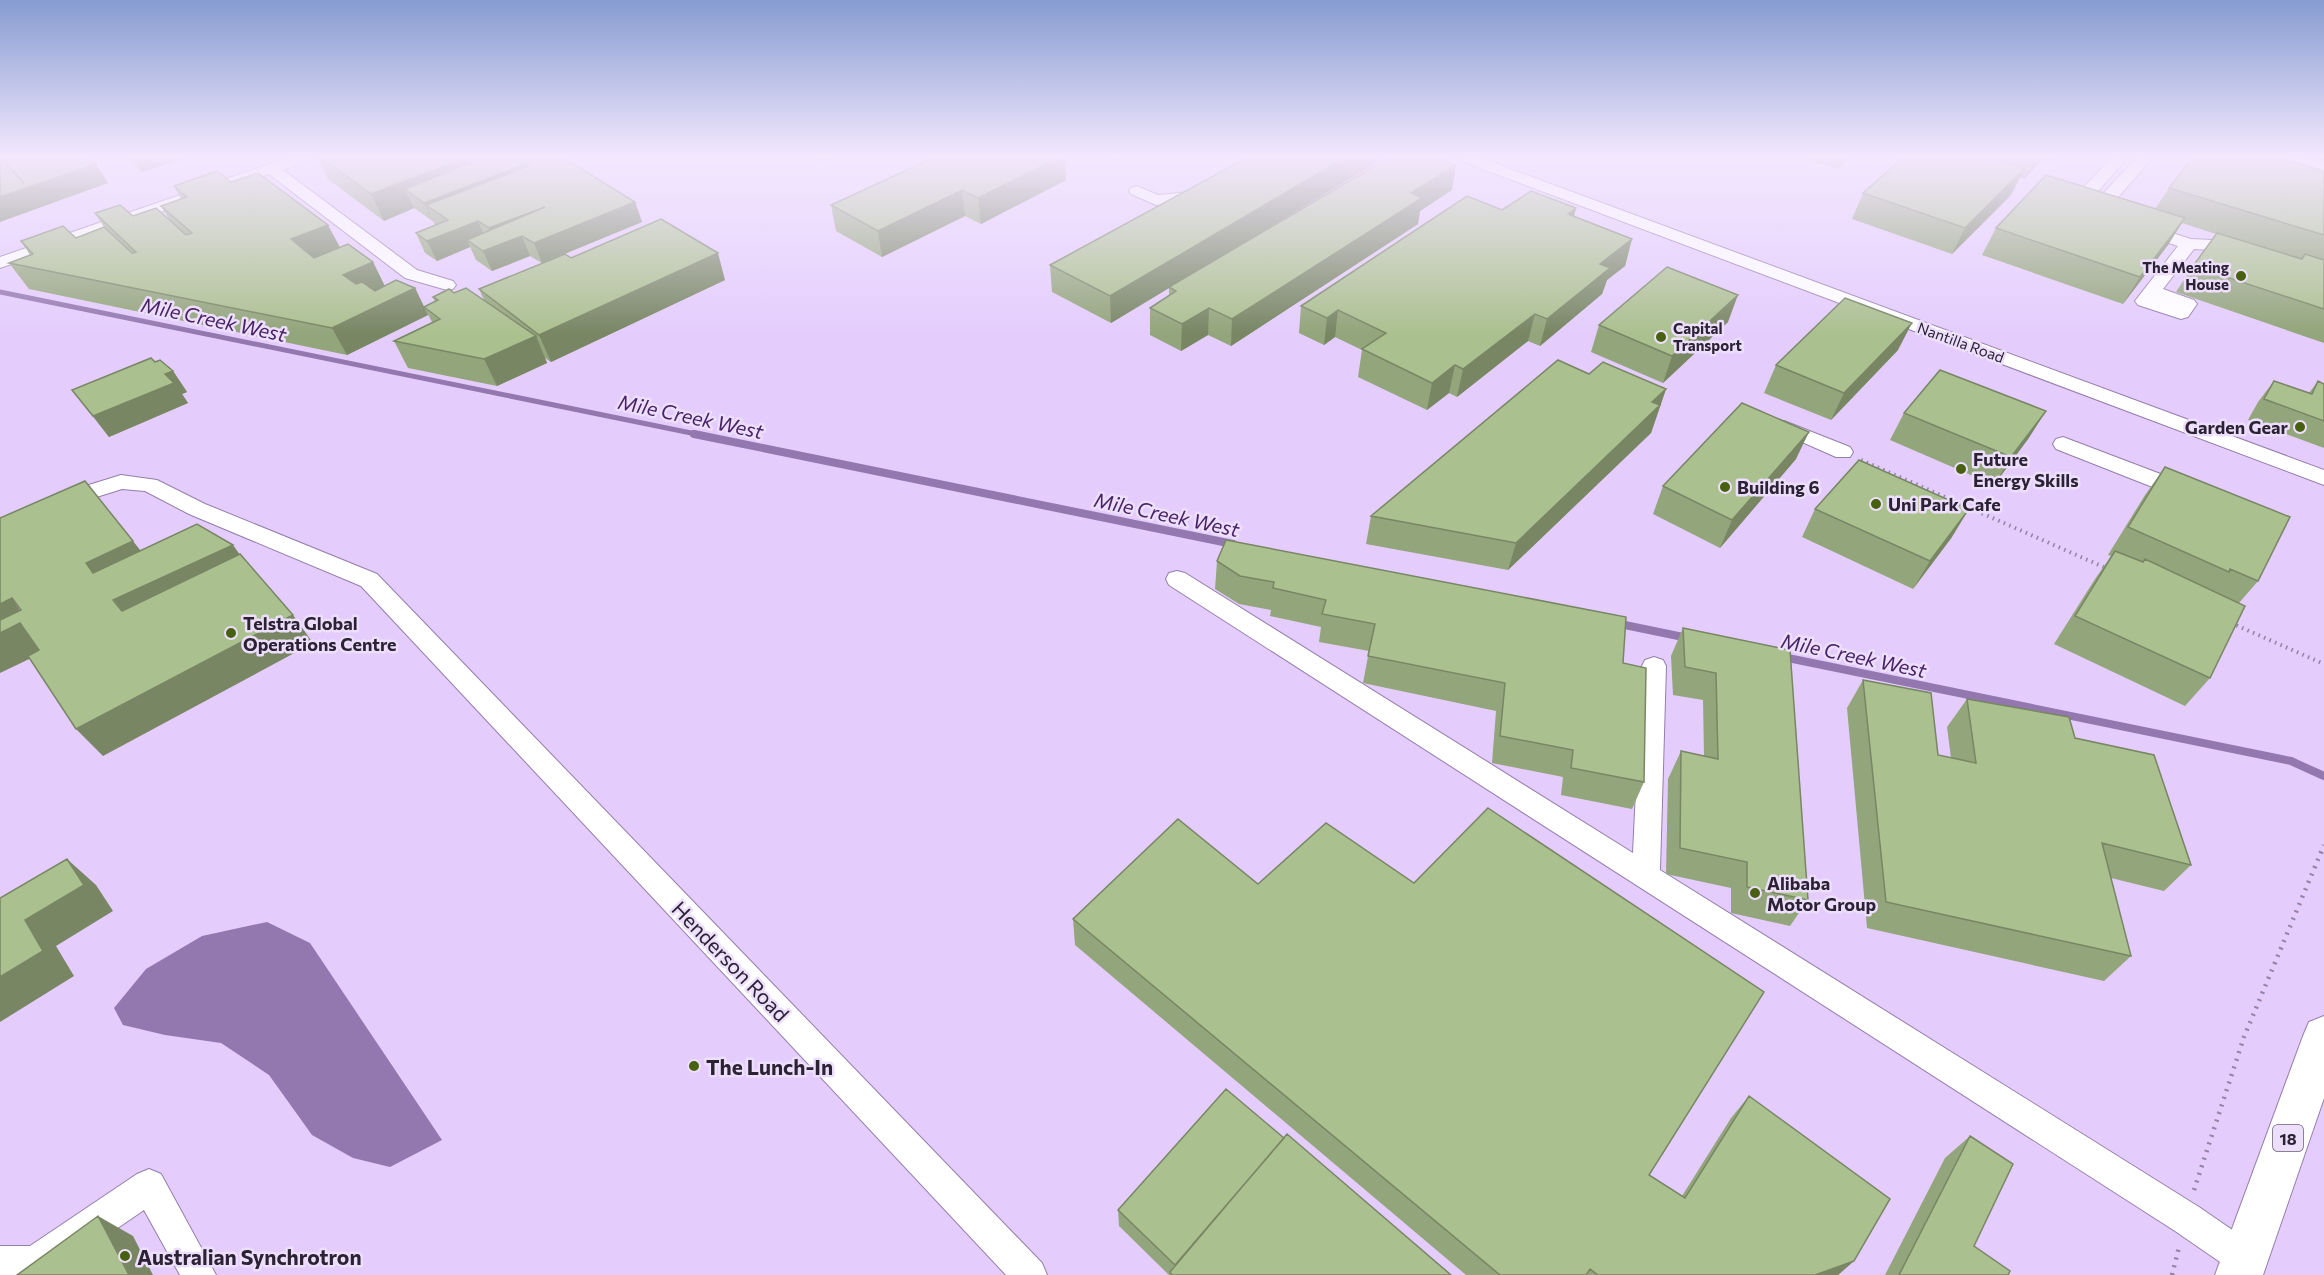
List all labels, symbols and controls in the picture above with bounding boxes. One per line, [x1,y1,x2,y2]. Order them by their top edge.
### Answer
place label: The Meating House [2142,258,2229,293]
marker: The Meating House [2234,269,2248,283]
water label: Mile Creek West [139,292,290,346]
street label: Nantilla Road [1915,318,2007,366]
place label: Capital Transport [1673,319,1742,354]
marker: Capital Transport [1654,330,1668,344]
water label: Mile Creek West [616,389,767,443]
place label: Garden Gear [2185,416,2289,438]
marker: Garden Gear [2293,420,2307,434]
place label: Future Energy Skills [1973,448,2079,491]
marker: Future Energy Skills [1954,462,1968,476]
place label: Building 6 [1737,476,1820,498]
marker: Building 6 [1718,480,1732,494]
water label: Mile Creek West [1092,487,1243,541]
place label: Uni Park Cafe [1888,493,2001,515]
marker: Uni Park Cafe [1869,497,1883,511]
place label: Telstra Global Operations Centre [243,612,397,655]
marker: Telstra Global Operations Centre [224,626,238,640]
water label: Mile Creek West [1779,628,1930,682]
place label: Alibaba Motor Group [1767,872,1876,915]
marker: Alibaba Motor Group [1748,886,1762,900]
street label: Henderson Road [667,896,795,1026]
place label: The Lunch-In [706,1054,833,1079]
marker: The Lunch-In [687,1059,701,1073]
road number: 18 [2273,1125,2303,1151]
place label: Australian Synchrotron [137,1244,362,1269]
marker: Australian Synchrotron [118,1249,132,1263]

